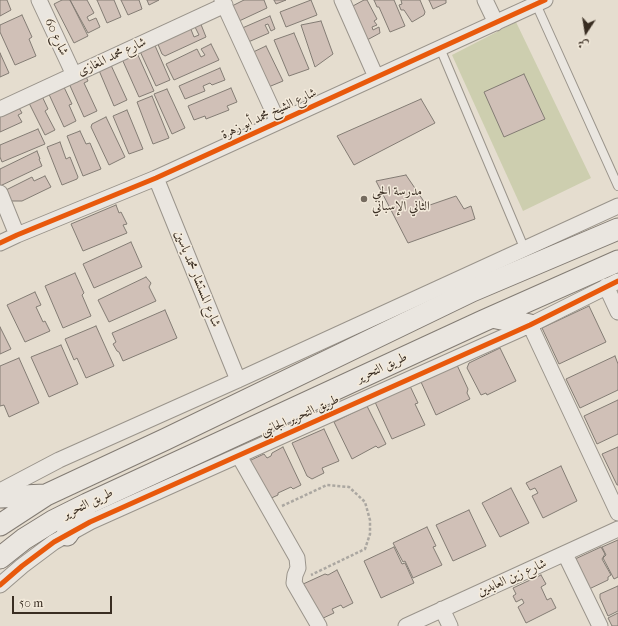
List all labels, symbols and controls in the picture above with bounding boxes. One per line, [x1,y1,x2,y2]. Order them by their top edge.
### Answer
north arrow [566,12,606,52]
street label: شارع 60 [41,16,71,58]
street label: شارع محمد المغازى [75,34,149,80]
text: ش [577,37,590,52]
street label: شارع الشيخ محمد أبو زهرة [219,85,319,143]
place label: مدرسة الحي الثاني الإسباني [372,184,430,215]
marker: مدرسة الحي الثاني الإسباني [359,194,369,204]
street label: شارع المستشار محمد ياسين [171,228,223,330]
street label: طريق التحرير [354,349,410,387]
street label: طريق التحرير الجانبى [258,392,342,440]
street label: طريق التحرير [60,485,116,523]
street label: شارع زين العابدين [475,556,549,600]
scale bar [14,588,114,614]
text: 50 m [19,596,43,610]

